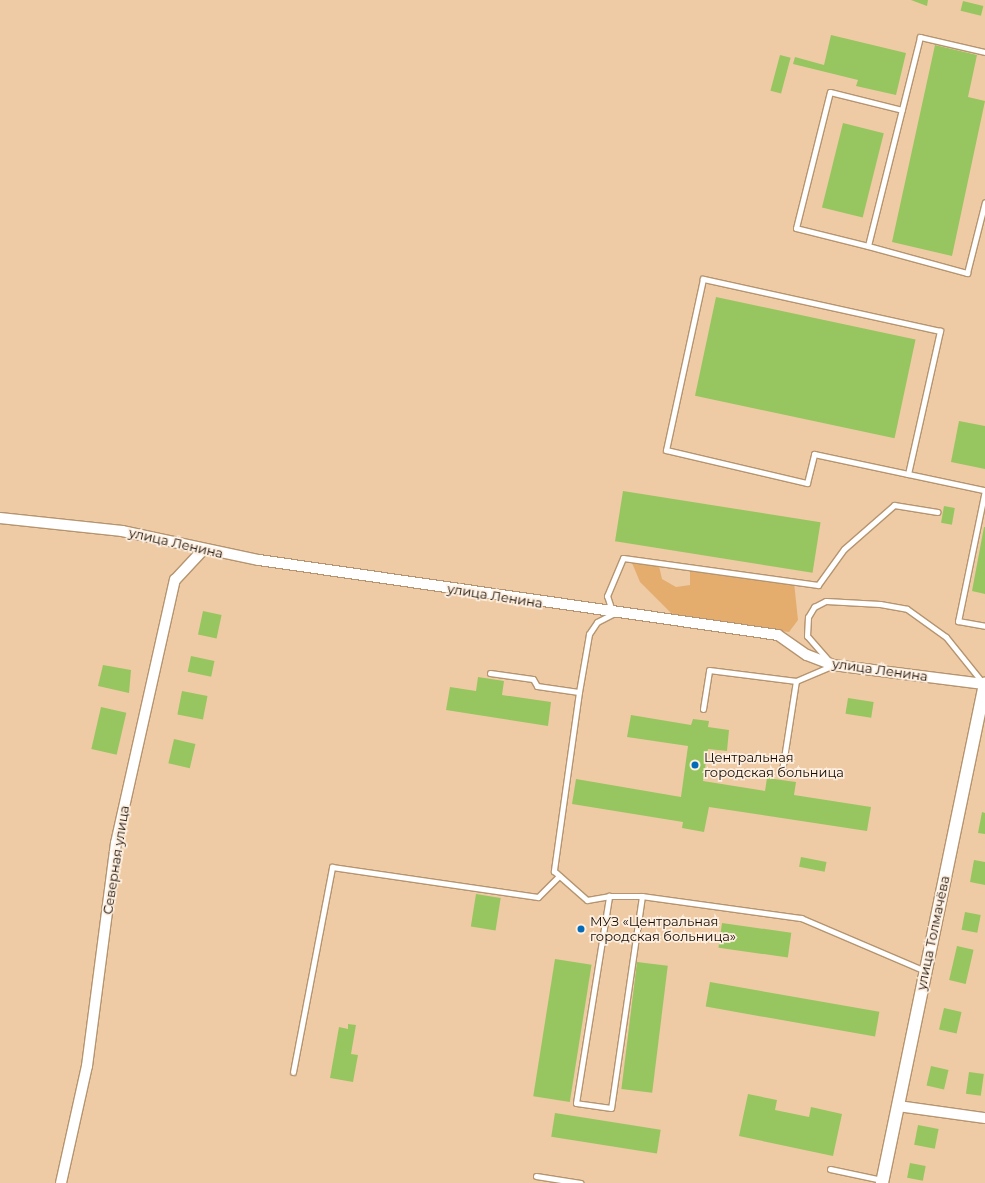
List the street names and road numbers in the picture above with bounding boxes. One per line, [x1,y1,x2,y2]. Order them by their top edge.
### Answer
street label: улица Ленина [127,525,225,561]
street label: улица Ленина [446,581,544,611]
street label: улица Ленина [831,656,929,684]
street label: Северная улица [100,804,132,916]
street label: улица Толмачёва [913,874,953,992]

